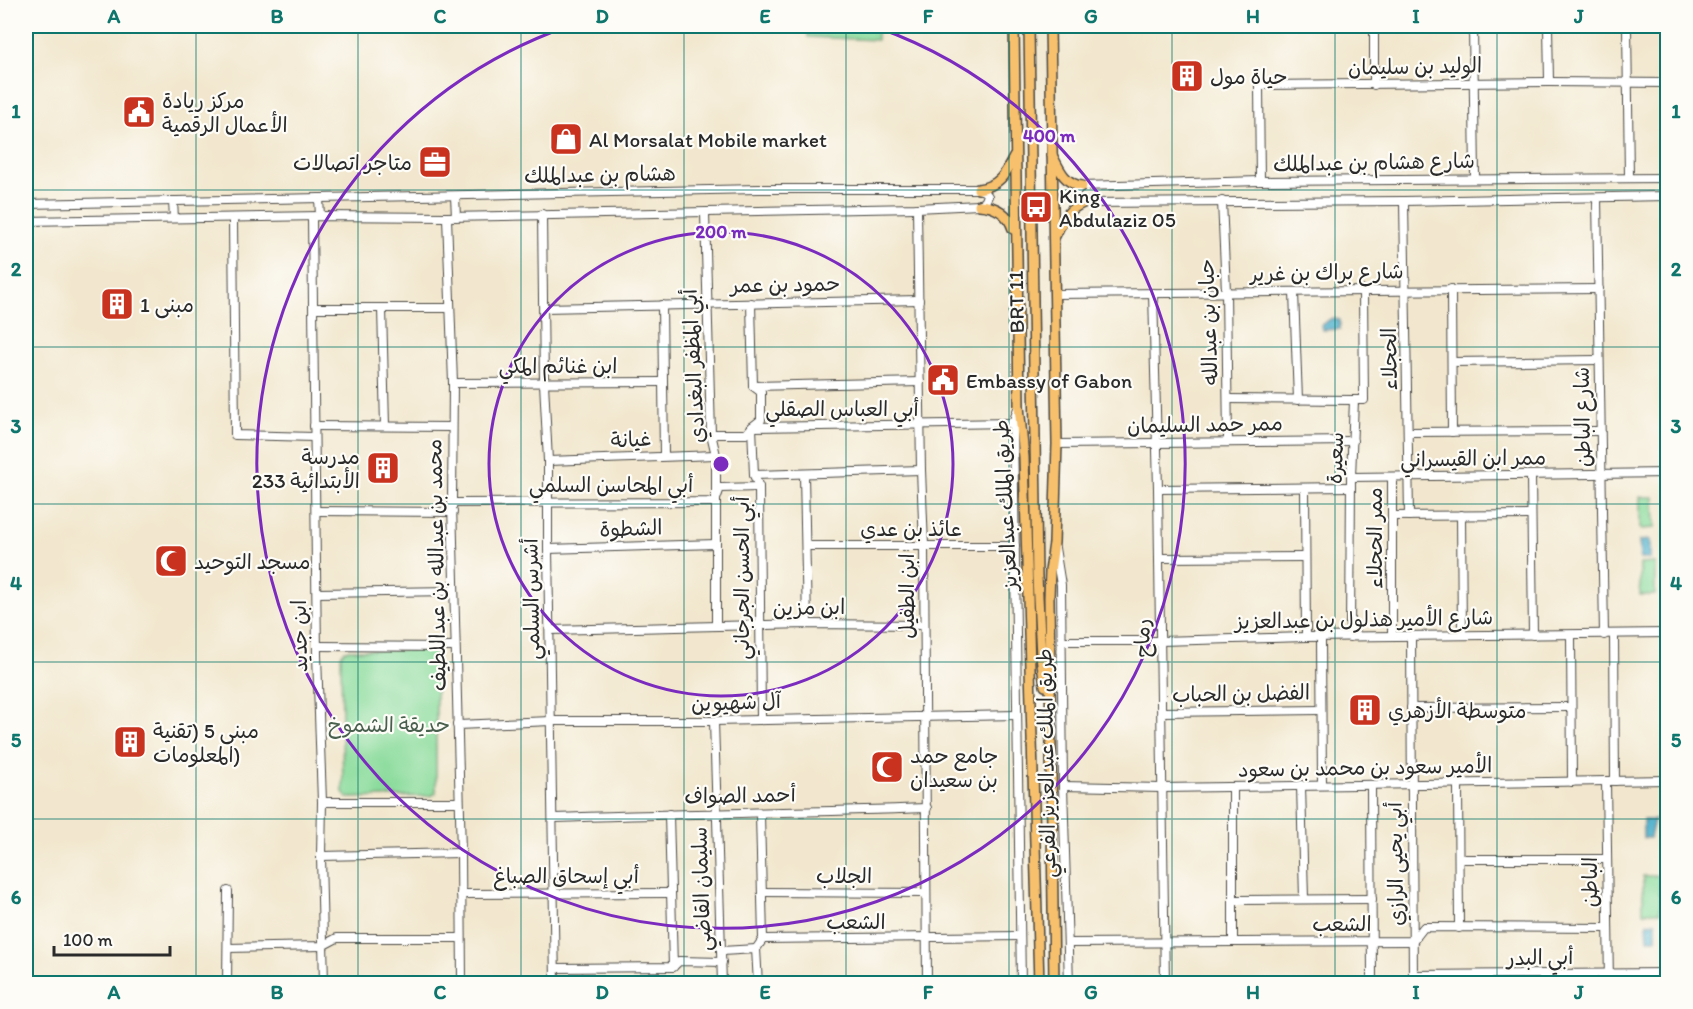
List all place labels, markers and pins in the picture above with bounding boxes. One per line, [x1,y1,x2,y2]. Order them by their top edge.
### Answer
building icon: حياة مول [1169,58,1205,94]
place label: حياة مول [1210,64,1288,90]
place label: مركز ريادة الأعمال الرقمية [162,88,288,137]
public building icon: مركز ريادة الأعمال الرقمية [121,94,157,130]
shop icon: Al Morsalat Mobile market [548,121,584,157]
place label: Al Morsalat Mobile market [589,127,827,152]
office icon: متاجر اتصالات [417,144,453,180]
place label: متاجر اتصالات [293,150,412,175]
place label: King Abdulaziz 05 [1059,183,1176,232]
bus stop icon: King Abdulaziz 05 [1018,189,1054,225]
building icon: مبنى 1 [99,286,135,322]
place label: مبنى 1 [140,292,194,319]
public building icon: Embassy of Gabon [925,362,961,398]
place label: Embassy of Gabon [966,368,1132,393]
place label: مدرسة الأبتدائية 233 [252,444,360,494]
building icon: مدرسة الأبتدائية 233 [365,450,401,486]
centre of rings [711,454,731,474]
mosque icon: مسجد التوحيد [153,543,189,579]
place label: مسجد التوحيد [194,549,311,575]
building icon: متوسطة الأزهري [1347,692,1383,728]
place label: متوسطة الأزهري [1388,697,1526,726]
place label: مبنى 5 (تقنية المعلومات) [153,718,259,768]
building icon: مبنى 5 (تقنية المعلومات) [112,724,148,760]
place label: جامع حمد بن سعيدان [910,743,998,793]
mosque icon: جامع حمد بن سعيدان [869,749,905,785]

